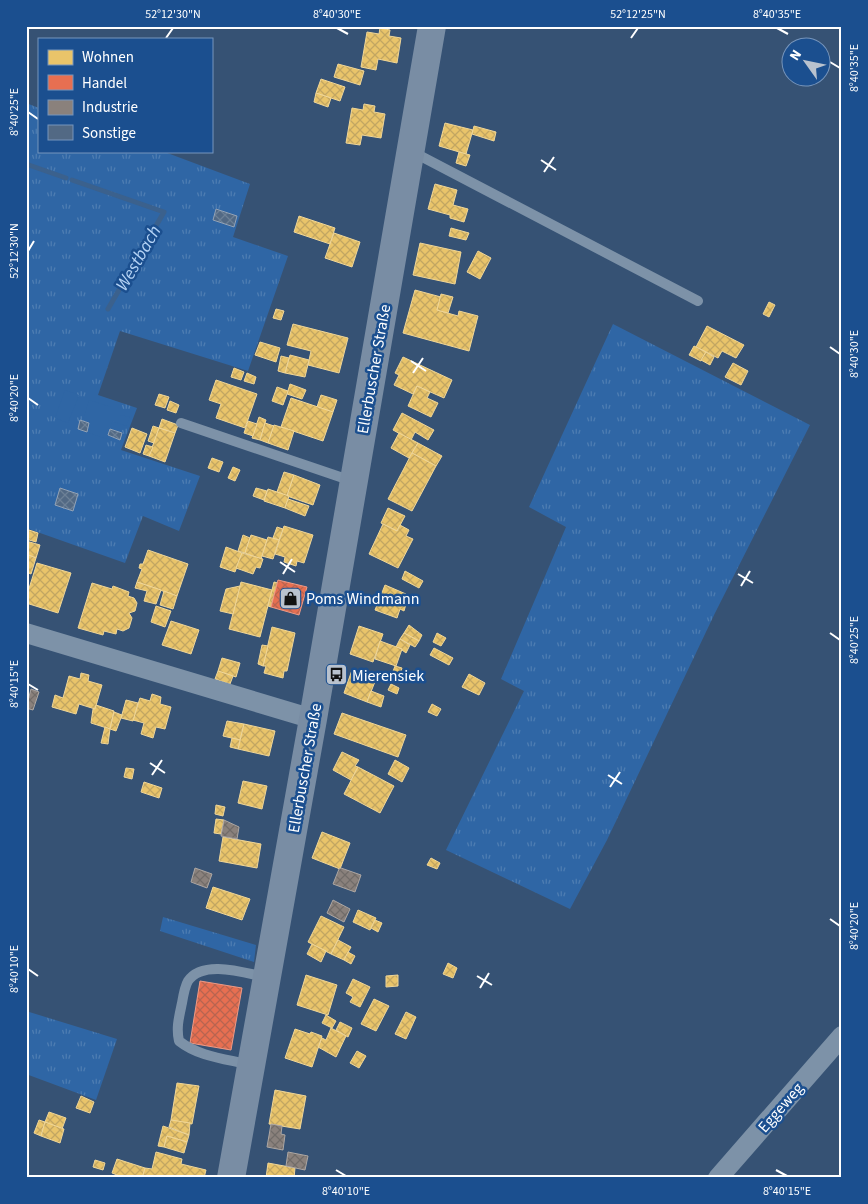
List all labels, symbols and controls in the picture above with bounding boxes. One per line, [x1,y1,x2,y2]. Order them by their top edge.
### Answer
text: 52°12'30"N [145,6,201,23]
text: 8°40'30"E [313,6,361,23]
text: 52°12'25"N [610,6,666,23]
text: 8°40'35"E [753,6,801,23]
legend [38,38,212,152]
north arrow [780,38,830,88]
text: 8°40'35"E [846,44,863,92]
text: N [785,46,807,65]
text: Wohnen [82,47,134,68]
text: Handel [82,73,127,94]
text: 8°40'25"E [6,88,23,136]
text: Industrie [82,97,138,118]
text: Sonstige [82,123,136,144]
water label: Westbach [110,221,167,296]
text: 52°12'30"N [6,223,23,279]
street label: Ellerbuscher Straße [352,303,396,436]
text: 8°40'30"E [846,330,863,378]
text: 8°40'20"E [6,374,23,422]
shop icon: Poms Windmann [278,586,302,610]
place label: Poms Windmann [306,588,420,610]
text: 8°40'25"E [846,616,863,664]
text: 8°40'15"E [6,660,23,708]
bus stop icon: Mierensiek [324,663,348,687]
place label: Mierensiek [352,665,424,687]
street label: Ellerbuscher Straße [283,702,327,835]
text: 8°40'20"E [846,902,863,950]
text: 8°40'10"E [6,945,23,993]
street label: Eggeweg [753,1078,809,1137]
text: 8°40'10"E [322,1183,370,1200]
text: 8°40'15"E [763,1183,811,1200]

